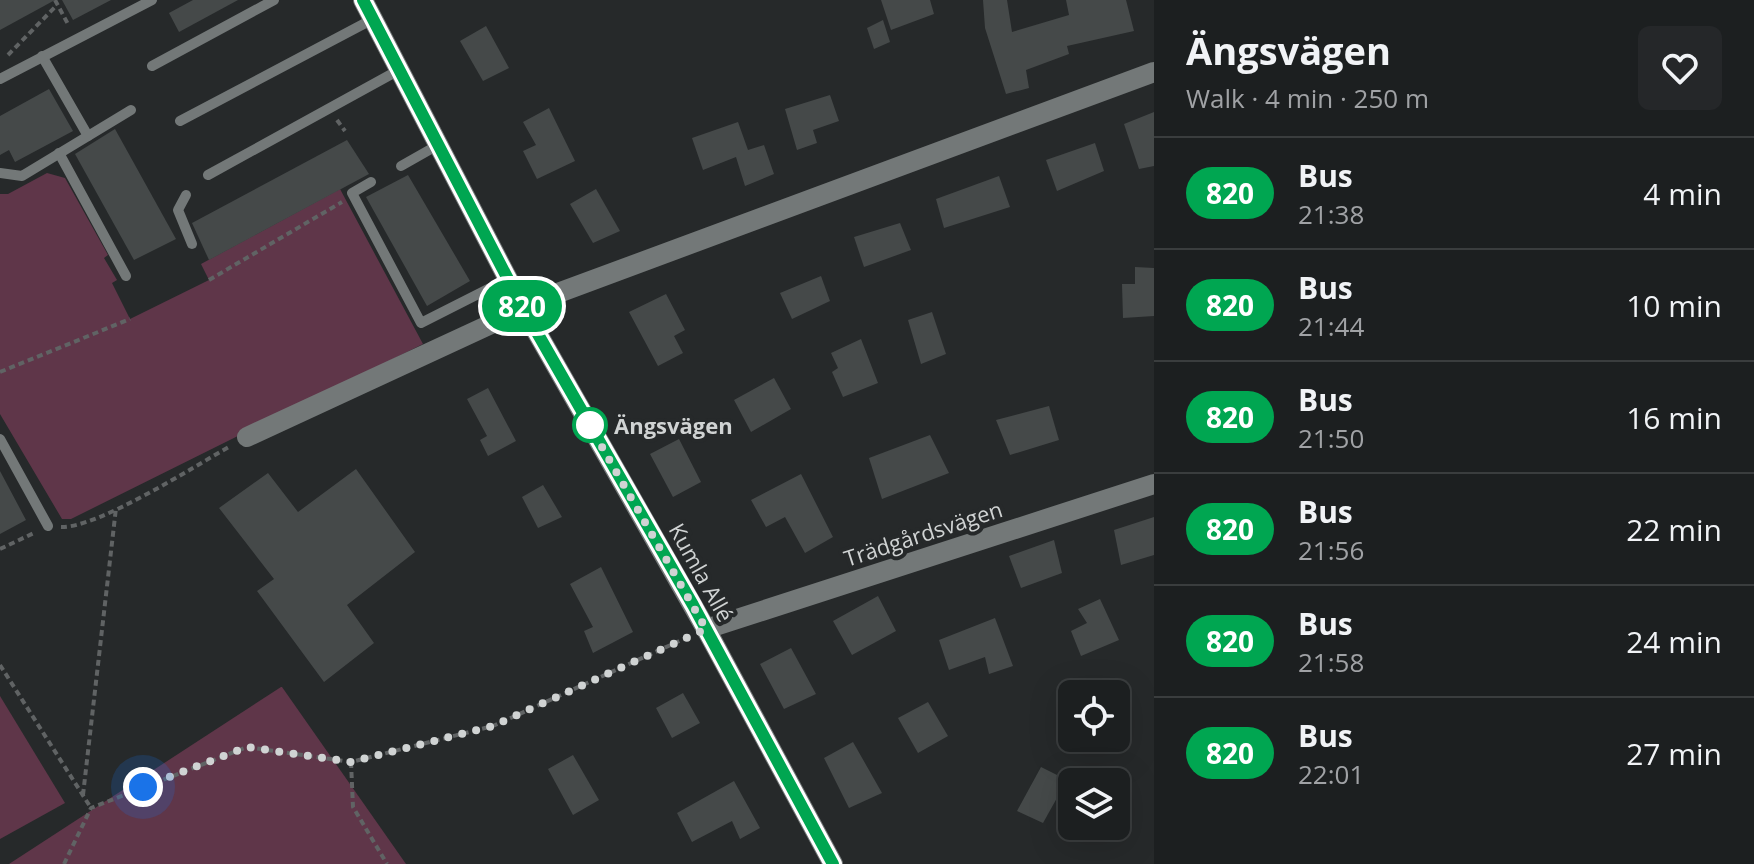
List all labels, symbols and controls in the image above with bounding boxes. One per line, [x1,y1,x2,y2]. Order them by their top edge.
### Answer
text: Ängsvägen [1186,24,1391,76]
button: heart [1638,26,1722,110]
text: Walk · 4 min · 250 m [1186,80,1429,116]
text: Bus [1298,155,1353,196]
text: 4 min [1643,173,1722,214]
text: 820 [1206,174,1254,212]
text: 21:38 [1298,196,1364,232]
text: Bus [1298,267,1353,308]
line badge: 820 [476,280,568,332]
text: 10 min [1626,285,1722,326]
text: 820 [1206,286,1254,324]
text: 820 [498,287,546,325]
text: 21:44 [1298,308,1364,344]
text: Bus [1298,379,1353,420]
text: 16 min [1626,397,1722,438]
text: 820 [1206,398,1254,436]
marker: Ängsvägen [573,408,607,442]
place label: Ängsvägen [614,410,733,440]
text: 21:50 [1298,420,1364,456]
text: Bus [1298,491,1353,532]
street label: Trädgårdsvägen [840,493,1006,573]
text: 22 min [1626,509,1722,550]
text: 820 [1206,510,1254,548]
street label: Kumla Allé [663,517,741,627]
text: 21:56 [1298,532,1364,568]
text: Bus [1298,603,1353,644]
text: 24 min [1626,621,1722,662]
text: 820 [1206,622,1254,660]
text: 21:58 [1298,644,1364,680]
map controls [1058,680,1130,840]
button: locate [1058,680,1130,752]
text: Bus [1298,715,1353,756]
text: 27 min [1626,733,1722,774]
text: 820 [1206,734,1254,772]
text: 22:01 [1298,756,1364,792]
your location [123,767,163,807]
button: layers [1058,768,1130,840]

